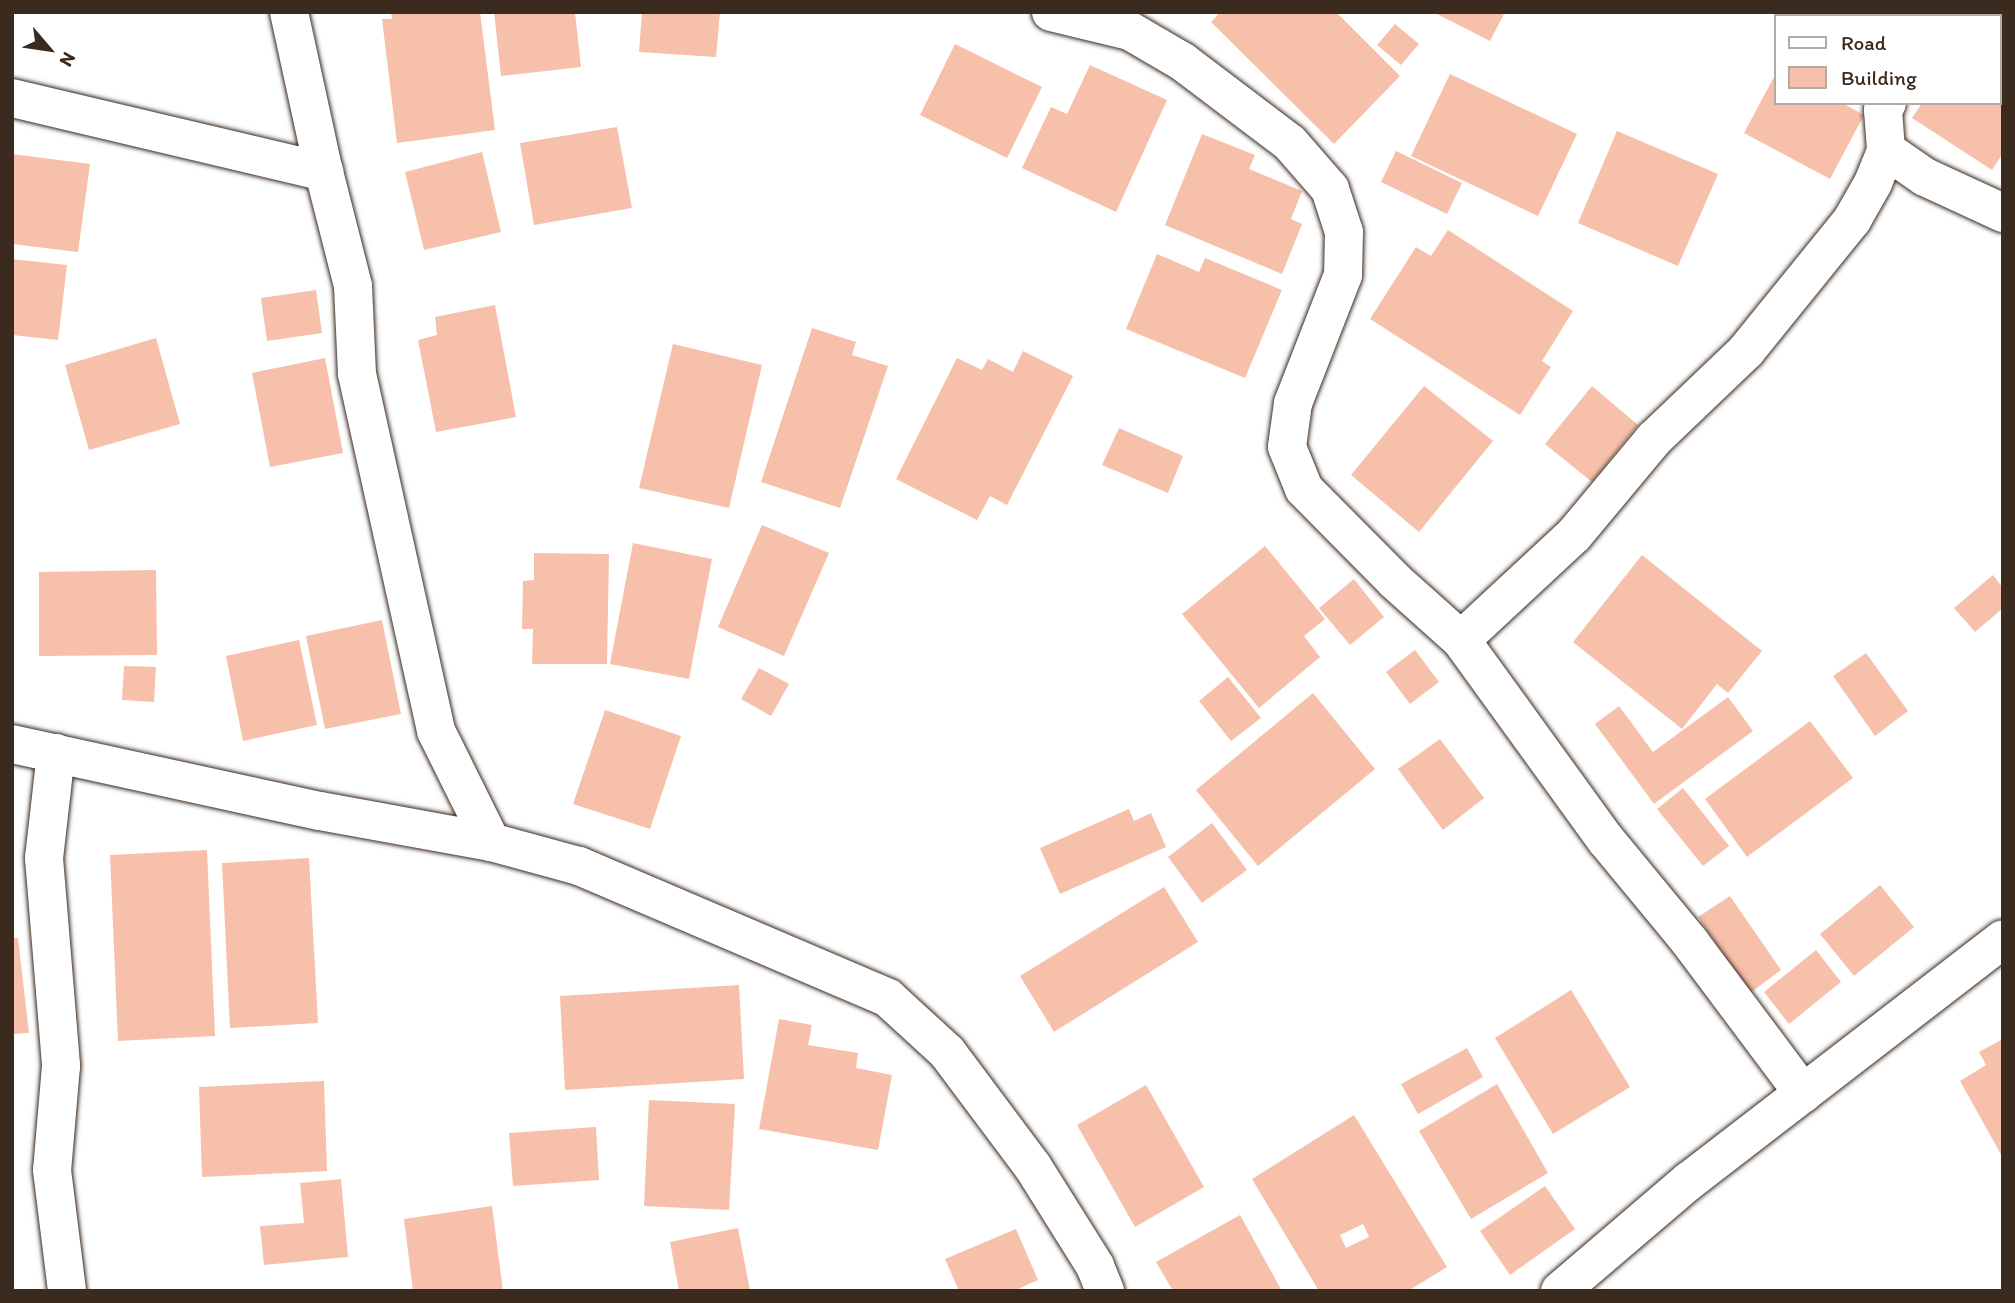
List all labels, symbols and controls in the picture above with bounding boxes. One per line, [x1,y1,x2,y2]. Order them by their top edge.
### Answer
north arrow [14,14,84,84]
legend [1773,14,2001,105]
text: Road [1841,30,1886,55]
text: N [55,48,81,71]
text: Building [1841,65,1917,90]

